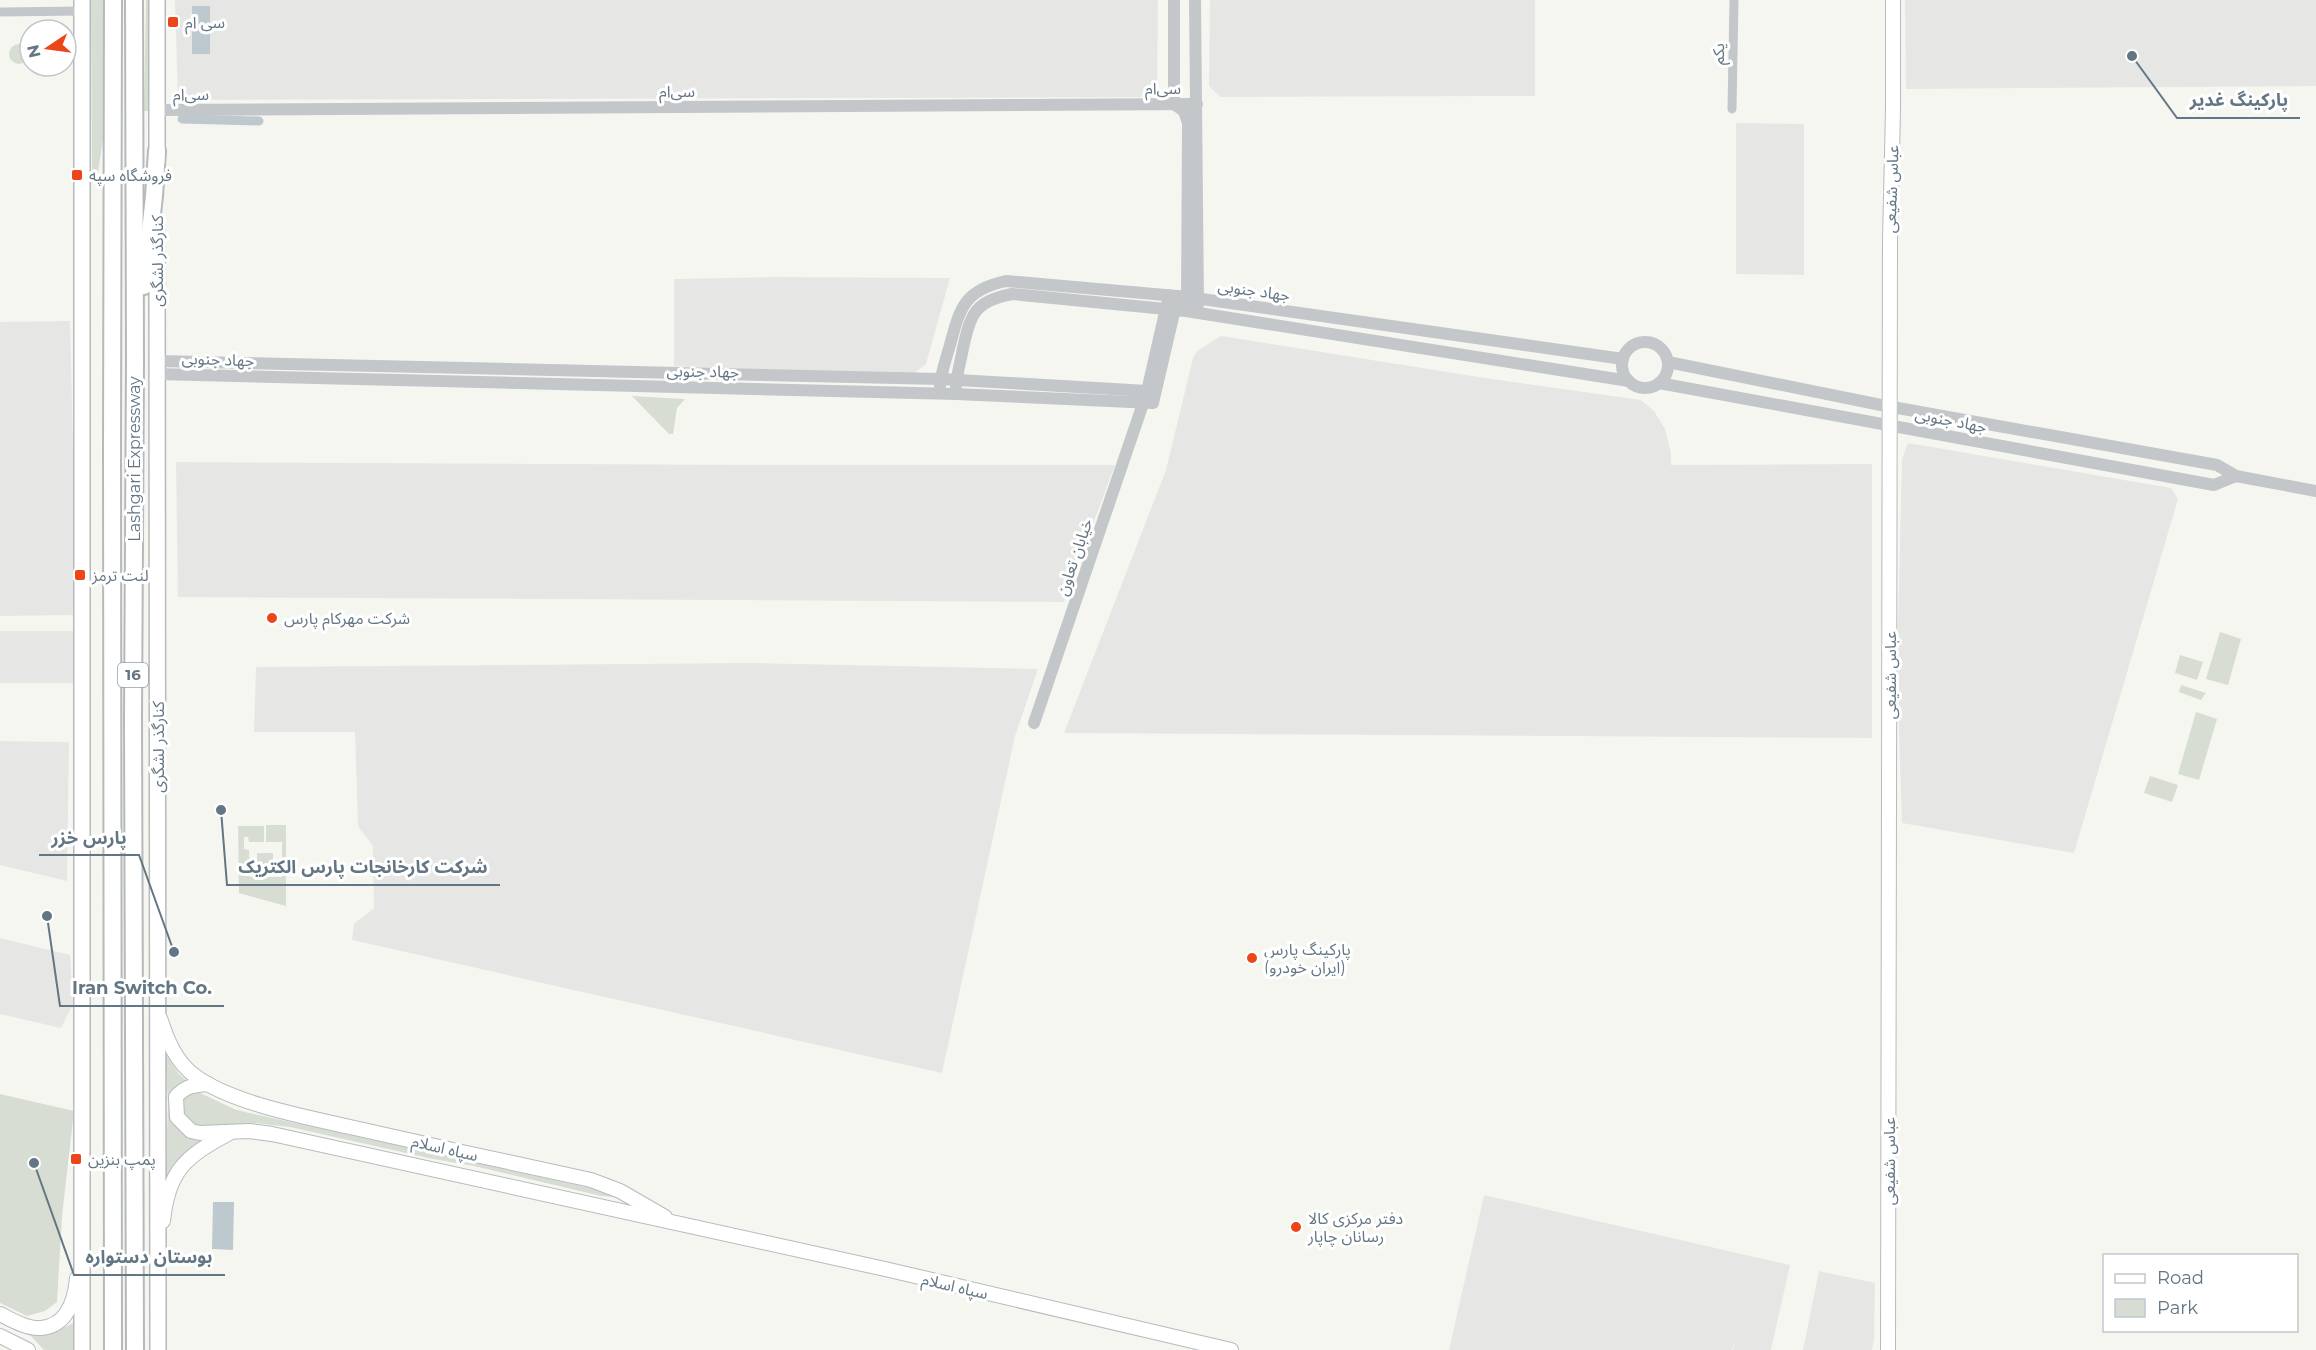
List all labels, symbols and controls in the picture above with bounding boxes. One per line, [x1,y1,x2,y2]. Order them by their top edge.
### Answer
place label: سی ام [185,13,225,35]
marker: سی ام [166,15,180,29]
north arrow [18,18,78,78]
text: N [23,43,45,60]
street label: یکم [1709,43,1731,65]
street label: سی‌ام [1145,79,1181,101]
street label: سی‌ام [659,82,695,104]
callout: پارکینگ غدیر [2177,82,2300,118]
street label: سی‌ام [173,85,209,107]
text: پارکینگ غدیر [2189,89,2288,112]
street label: عباس شفیعی [1880,145,1903,233]
place label: فروشگاه سپه [89,166,172,186]
marker: فروشگاه سپه [70,168,84,182]
street label: کنارگذر لشگری [148,215,167,307]
street label: جهاد جنوبی [1217,276,1291,305]
street label: جهاد جنوبی [181,349,255,370]
street label: جهاد جنوبی [667,361,739,382]
street label: Lashgari Expressway [125,376,144,542]
street label: جهاد جنوبی [1913,404,1988,437]
street label: خیابان تعاون [1052,516,1096,598]
place label: لنت ترمز [91,566,149,585]
marker: لنت ترمز [73,568,87,582]
place label: شرکت مهرکام پارس [284,609,410,631]
marker: شرکت مهرکام پارس [265,611,279,625]
street label: عباس شفیعی [1881,631,1900,719]
road number: 16 [118,663,148,687]
street label: کنارگذر لشگری [149,701,168,793]
callout: پارس خزر [39,819,139,855]
text: پارس خزر [50,827,127,850]
callout: شرکت کارخانجات پارس الکتریک [227,849,500,885]
text: شرکت کارخانجات پارس الکتریک [238,856,488,879]
place label: پارکینگ پارس (ایران خودرو) [1264,940,1351,977]
marker: پارکینگ پارس (ایران خودرو) [1245,951,1259,965]
callout: Iran Switch Co. [60,970,224,1006]
text: Iran Switch Co. [72,977,212,999]
street label: عباس شفیعی [1880,1117,1899,1205]
street label: سپاه اسلام [409,1132,480,1168]
place label: پمپ بنزین [88,1150,156,1170]
marker: پمپ بنزین [69,1152,83,1166]
place label: دفتر مرکزی کالا رسانان چاپار [1307,1209,1403,1247]
marker: دفتر مرکزی کالا رسانان چاپار [1289,1220,1303,1234]
callout: بوستان دستواره [74,1239,225,1275]
text: بوستان دستواره [86,1246,213,1268]
legend [2103,1254,2298,1332]
text: Road [2157,1267,2204,1289]
street label: سپاه اسلام [919,1270,990,1306]
text: Park [2157,1297,2198,1319]

